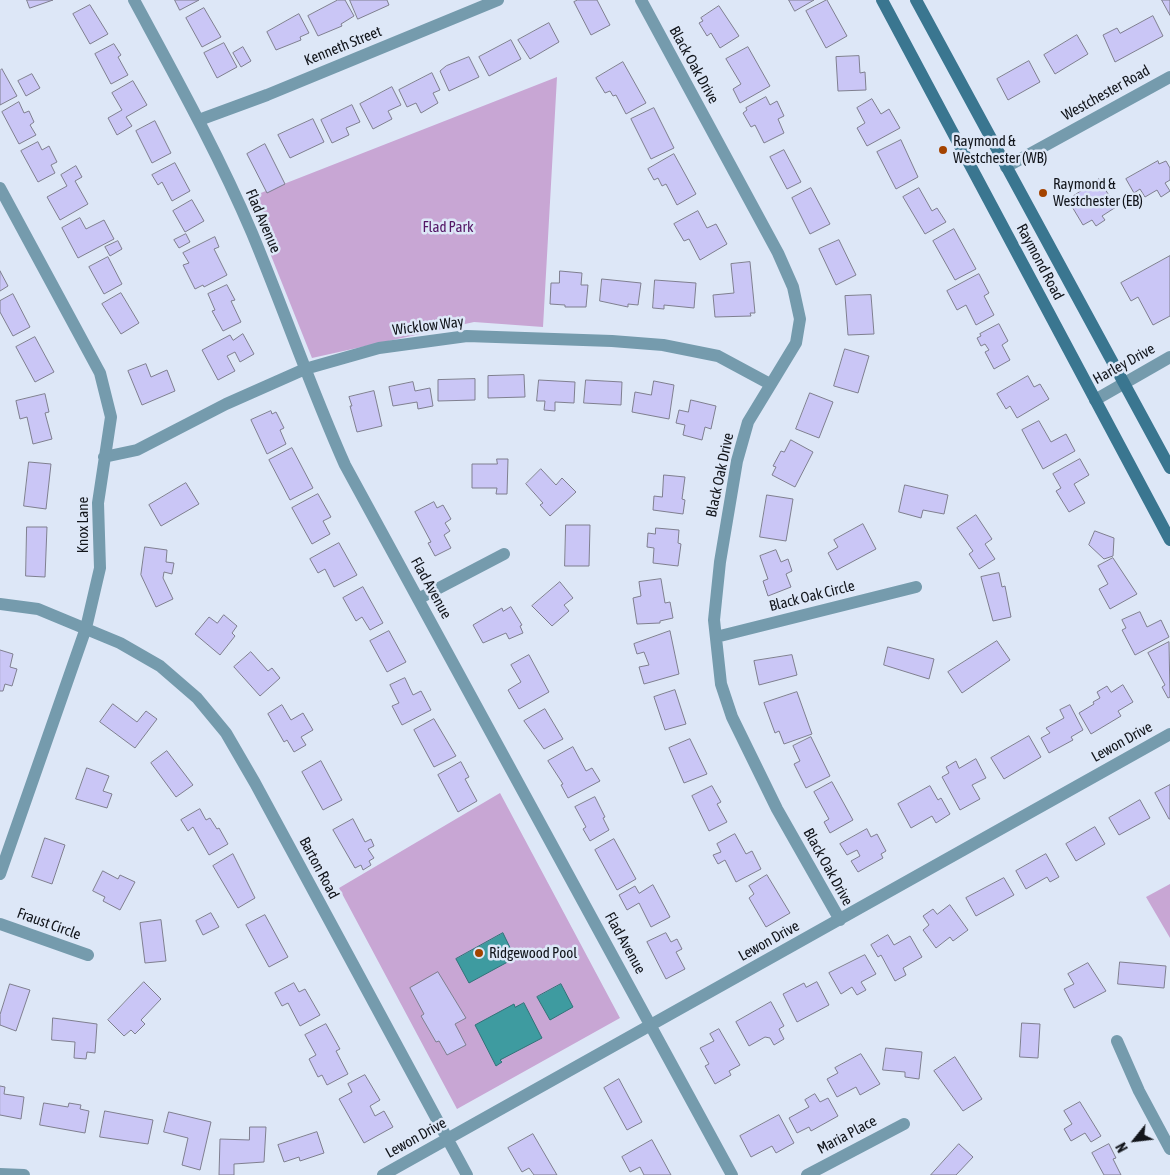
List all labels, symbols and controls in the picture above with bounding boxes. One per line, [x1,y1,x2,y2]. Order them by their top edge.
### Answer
street label: Kenneth Street [302,22,384,70]
street label: Black Oak Drive [665,23,723,107]
street label: Westchester Road [1059,61,1153,125]
place label: Raymond & Westchester (WB) [953,132,1047,167]
marker: Raymond & Westchester (WB) [937,144,949,156]
place label: Raymond & Westchester (EB) [1053,175,1143,210]
street label: Flad Avenue [241,186,285,256]
marker: Raymond & Westchester (EB) [1037,187,1049,199]
park label: Flad Park [422,218,474,236]
street label: Raymond Road [1012,221,1068,303]
street label: Wicklow Way [391,313,465,339]
street label: Harley Drive [1090,340,1158,388]
street label: Black Oak Drive [702,431,738,519]
street label: Knox Lane [74,497,92,553]
street label: Flad Avenue [407,554,455,622]
street label: Black Oak Circle [767,577,857,615]
street label: Lewon Drive [1088,718,1156,766]
street label: Black Oak Drive [799,825,857,909]
street label: Barton Road [295,834,343,902]
street label: Fraust Circle [15,904,83,944]
street label: Flad Avenue [601,909,649,977]
street label: Lewon Drive [735,917,803,965]
place label: Ridgewood Pool [489,944,577,962]
marker: Ridgewood Pool [473,947,485,959]
street label: Maria Place [814,1112,880,1158]
street label: Lewon Drive [382,1114,450,1162]
north arrow [1110,1115,1160,1165]
text: N [1113,1140,1131,1155]

